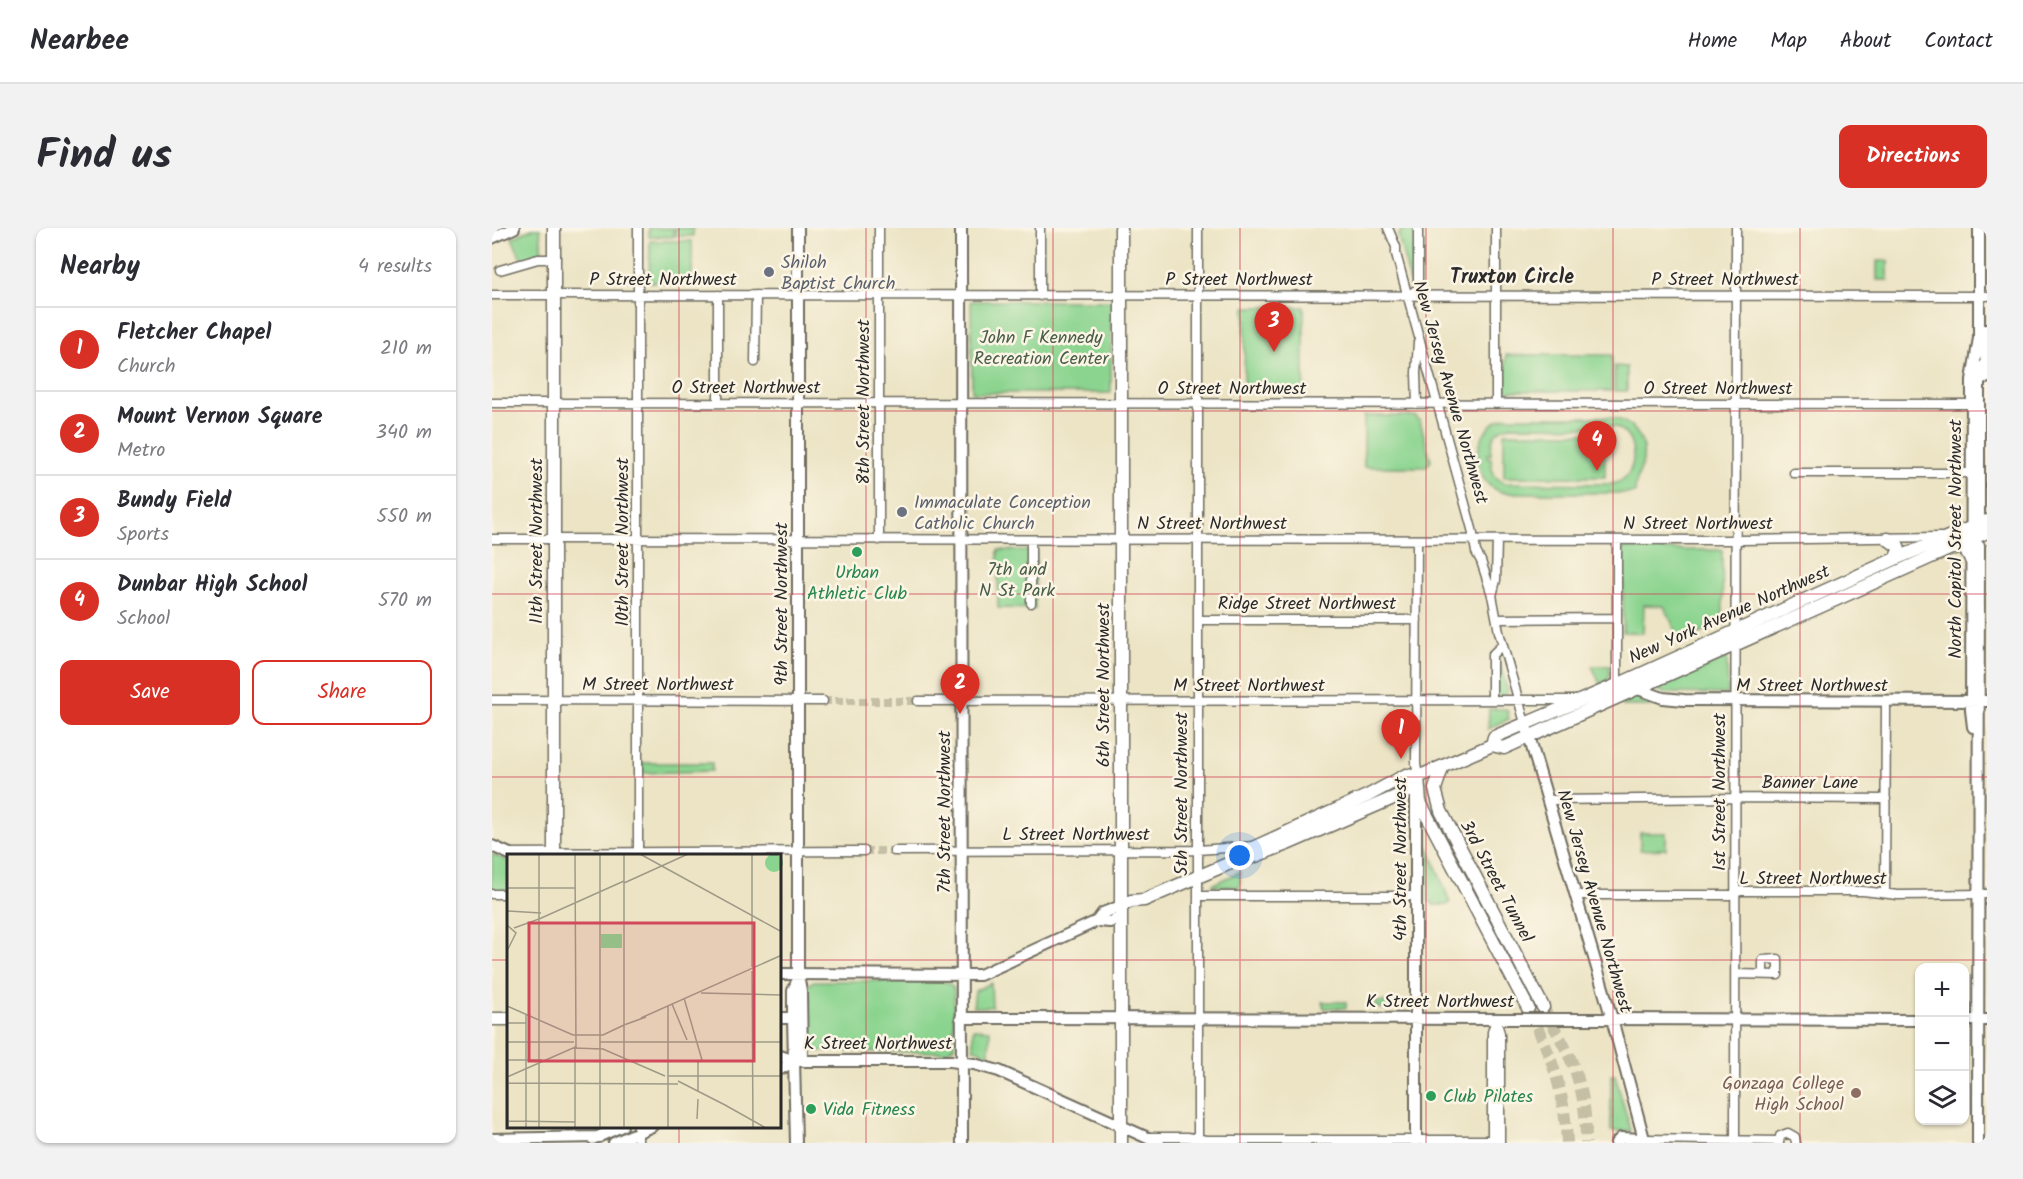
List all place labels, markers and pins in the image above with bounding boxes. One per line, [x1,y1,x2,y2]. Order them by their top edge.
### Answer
place label: Shiloh Baptist Church [781,249,895,299]
marker: Shiloh Baptist Church [762,265,776,279]
pin: 3 [1254,302,1294,352]
pin: 4 [1578,422,1616,471]
place label: Immaculate Conception Catholic Church [914,489,1091,539]
marker: Immaculate Conception Catholic Church [895,505,909,519]
marker: Urban Athletic Club [850,545,864,559]
place label: Urban Athletic Club [807,559,907,609]
pin: 2 [940,664,980,714]
pin: 1 [1382,710,1420,759]
place label: Gonzaga College High School [1722,1070,1845,1120]
place label: Club Pilates [1443,1083,1533,1112]
marker: Gonzaga College High School [1849,1086,1863,1100]
marker: Club Pilates [1424,1089,1438,1103]
place label: Vida Fitness [823,1096,916,1125]
marker: Vida Fitness [804,1102,818,1116]

